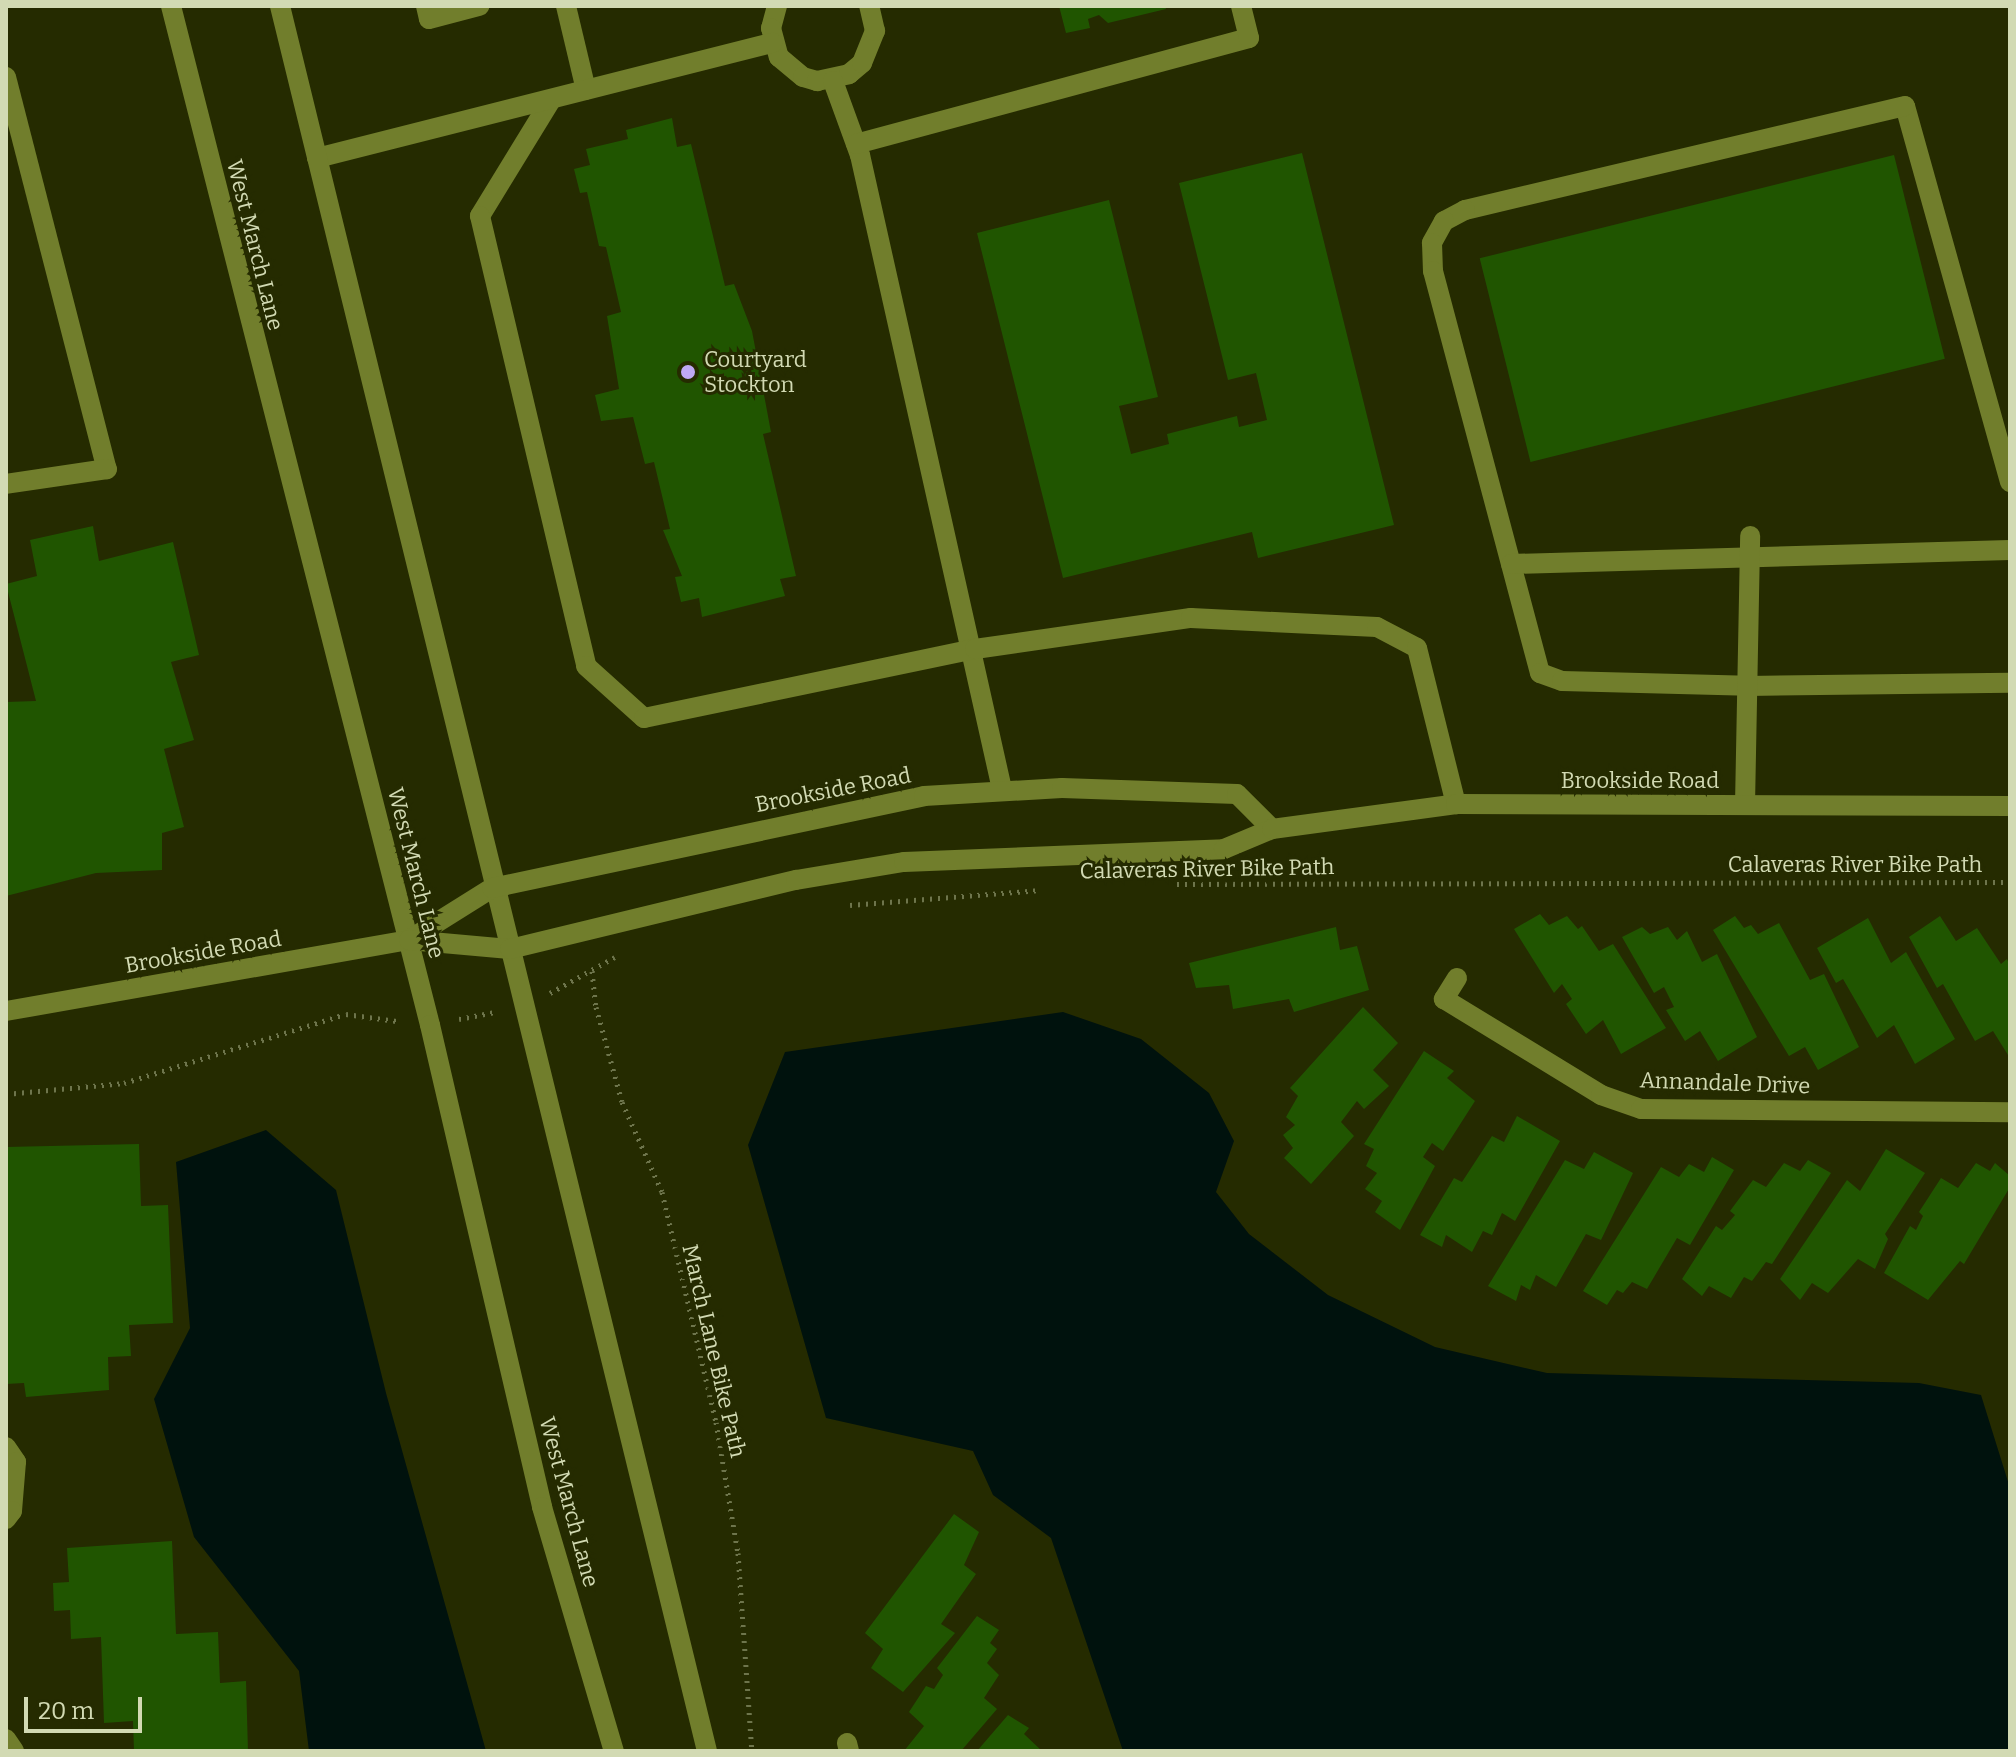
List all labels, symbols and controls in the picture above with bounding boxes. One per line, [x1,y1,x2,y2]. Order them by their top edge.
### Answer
street label: West March Lane [221,157,289,333]
place label: Courtyard Stockton [704,346,807,398]
marker: Courtyard Stockton [679,363,697,381]
street label: Brookside Road [753,762,913,818]
street label: Brookside Road [1561,768,1719,794]
street label: West March Lane [382,785,450,961]
street label: Calaveras River Bike Path [1728,852,1982,878]
street label: Calaveras River Bike Path [1079,854,1335,884]
street label: Brookside Road [123,925,283,979]
street label: Annandale Drive [1639,1067,1811,1099]
street label: March Lane Bike Path [677,1242,751,1460]
street label: West March Lane [534,1414,604,1590]
scale bar [28,1681,146,1731]
text: 20 m [38,1697,94,1725]

